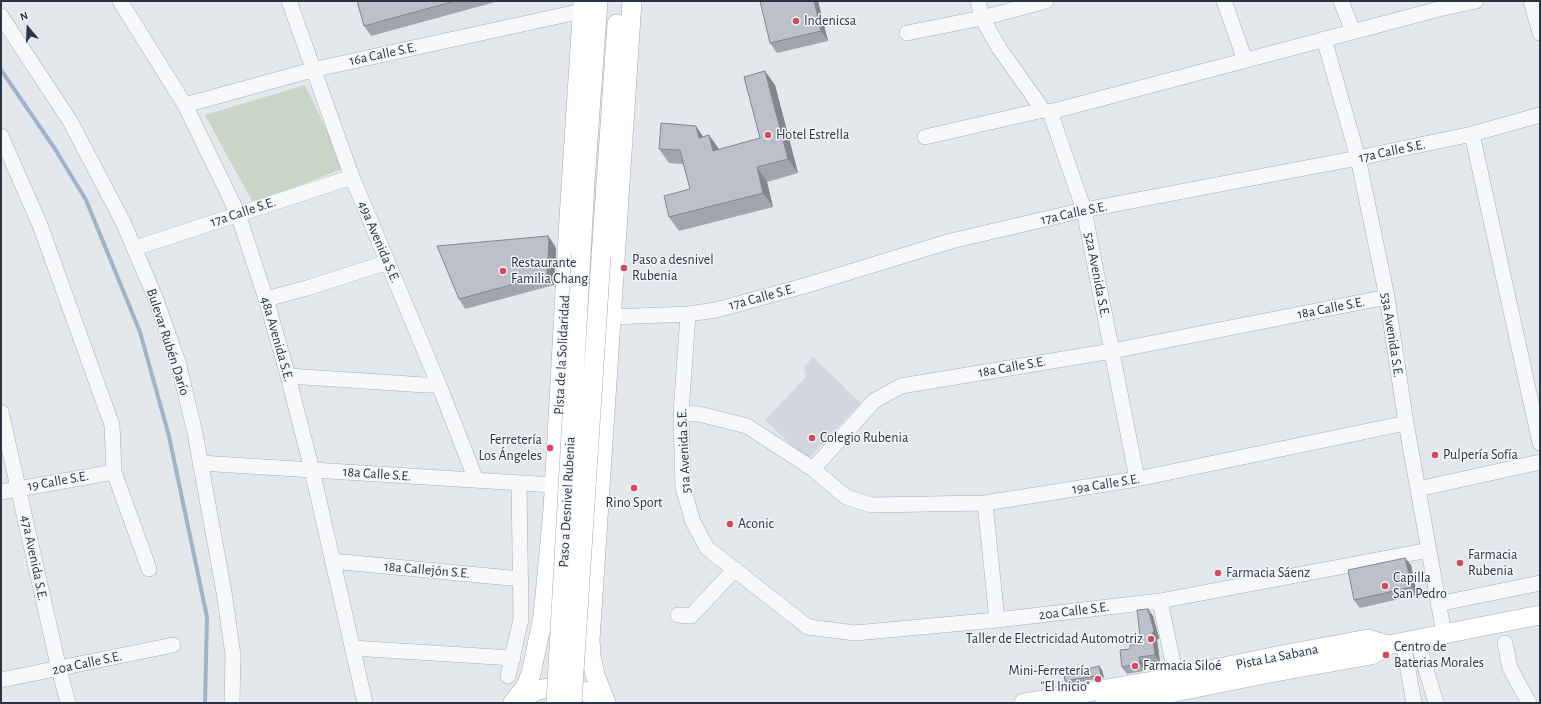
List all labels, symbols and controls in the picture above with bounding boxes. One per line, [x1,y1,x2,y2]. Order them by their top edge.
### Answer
north arrow [8,8,48,48]
text: N [19,10,29,23]
place label: Indenicsa [804,13,856,29]
marker: Indenicsa [791,16,801,26]
street label: 16a Calle S.E. [348,39,418,69]
place label: Hotel Estrella [776,127,849,143]
marker: Hotel Estrella [763,130,773,140]
street label: 17a Calle S.E. [1357,136,1427,166]
street label: 17a Calle S.E. [208,194,278,230]
street label: 49a Avenida S.E. [354,198,404,286]
street label: 17a Calle S.E. [1039,198,1109,228]
street label: 52a Avenida S.E. [1080,231,1114,319]
place label: Paso a desnivel Rubenia [632,252,714,284]
place label: Restaurante Familia Chang [511,255,588,288]
marker: Paso a desnivel Rubenia [619,263,629,273]
marker: Restaurante Familia Chang [498,266,508,276]
street label: 17a Calle S.E. [727,280,797,314]
street label: Bulevar Rubén Darío [143,286,193,398]
street label: 53a Avenida S.E. [1377,291,1407,379]
street label: 18a Calle S.E. [1296,293,1366,323]
street label: 48a Avenida S.E. [257,295,297,383]
street label: Pista de la Solidaridad [550,295,574,415]
street label: 18a Calle S.E. [977,353,1047,381]
street label: 51a Avenida S.E. [673,408,695,494]
place label: Colegio Rubenia [820,430,908,446]
place label: Ferretería Los Ángeles [478,432,542,464]
marker: Colegio Rubenia [807,433,817,443]
street label: Paso a Desnivel Rubenia [555,436,579,568]
marker: Ferretería Los Ángeles [545,443,555,453]
place label: Pulpería Sofía [1443,447,1518,463]
marker: Pulpería Sofía [1430,450,1440,460]
street label: 18a Calle S.E. [342,463,412,485]
street label: 19 Calle S.E. [26,467,90,495]
street label: 19a Calle S.E. [1071,470,1141,498]
marker: Rino Sport [629,483,639,493]
place label: Rino Sport [605,495,663,511]
street label: 47a Avenida S.E. [17,514,51,602]
place label: Aconic [738,516,774,532]
marker: Aconic [725,519,735,529]
place label: Farmacia Rubenia [1468,547,1517,580]
street label: 18a Callejón S.E. [383,558,471,582]
marker: Farmacia Rubenia [1455,558,1465,568]
place label: Farmacia Sáenz [1226,565,1310,581]
marker: Farmacia Sáenz [1213,568,1223,578]
place label: Capilla San Pedro [1393,570,1447,602]
marker: Capilla San Pedro [1380,581,1390,591]
street label: 20a Calle S.E. [1038,598,1110,624]
place label: Taller de Electricidad Automotriz [966,631,1143,647]
marker: Taller de Electricidad Automotriz [1146,634,1156,644]
place label: Centro de Baterias Morales [1394,639,1484,672]
street label: Pista La Sabana [1234,641,1320,673]
street label: 20a Calle S.E. [51,647,123,679]
marker: Centro de Baterias Morales [1381,650,1391,660]
place label: Farmacia Siloé [1143,658,1222,674]
marker: Farmacia Siloé [1130,661,1140,671]
place label: Mini-Ferretería "El Inicio" [1008,663,1090,696]
marker: Mini-Ferretería "El Inicio" [1093,674,1103,684]

